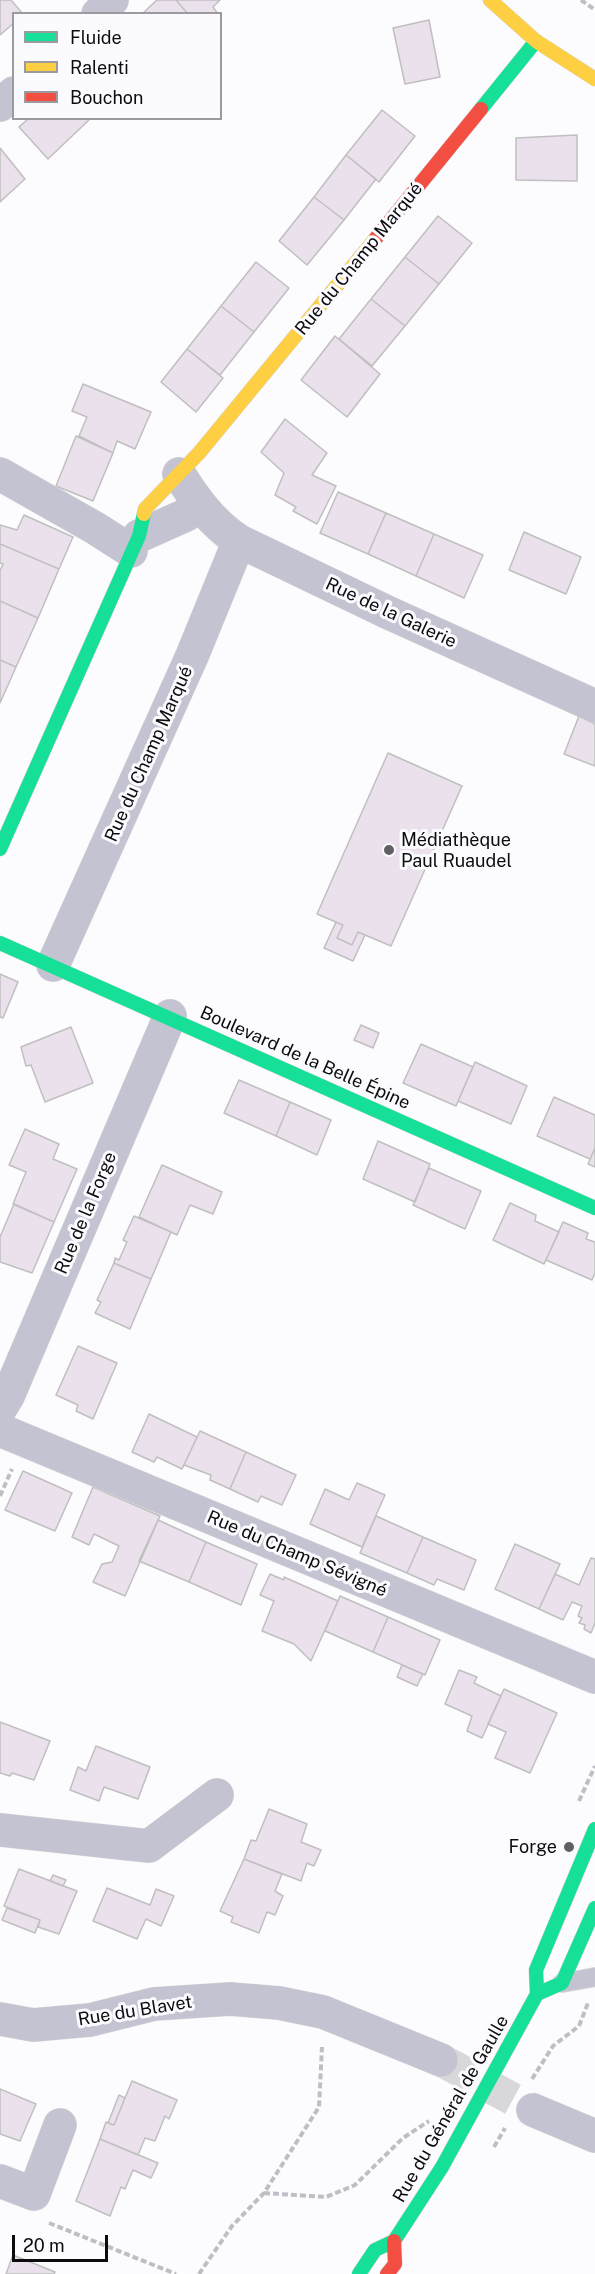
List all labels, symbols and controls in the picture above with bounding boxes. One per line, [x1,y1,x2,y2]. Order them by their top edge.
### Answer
legend [12,12,222,120]
text: Fluide [70,27,122,48]
text: Ralenti [70,57,129,78]
text: Bouchon [70,87,143,108]
street label: Rue du Champ Marqué [291,178,427,340]
street label: Rue de la Galerie [322,573,460,653]
street label: Rue du Champ Marqué [100,663,198,845]
place label: Médiathèque Paul Ruaudel [401,829,512,872]
marker: Médiathèque Paul Ruaudel [382,843,396,857]
street label: Boulevard de la Belle Épine [197,1002,413,1114]
street label: Rue de la Forge [51,1149,121,1277]
street label: Rue du Champ Sévigné [204,1506,390,1602]
place label: Forge [509,1836,557,1858]
marker: Forge [562,1840,576,1854]
street label: Rue du Blavet [76,1991,194,2031]
street label: Rue du Général de Gaulle [389,2012,513,2206]
scale bar [15,2223,111,2261]
text: 20 m [23,2235,65,2256]

